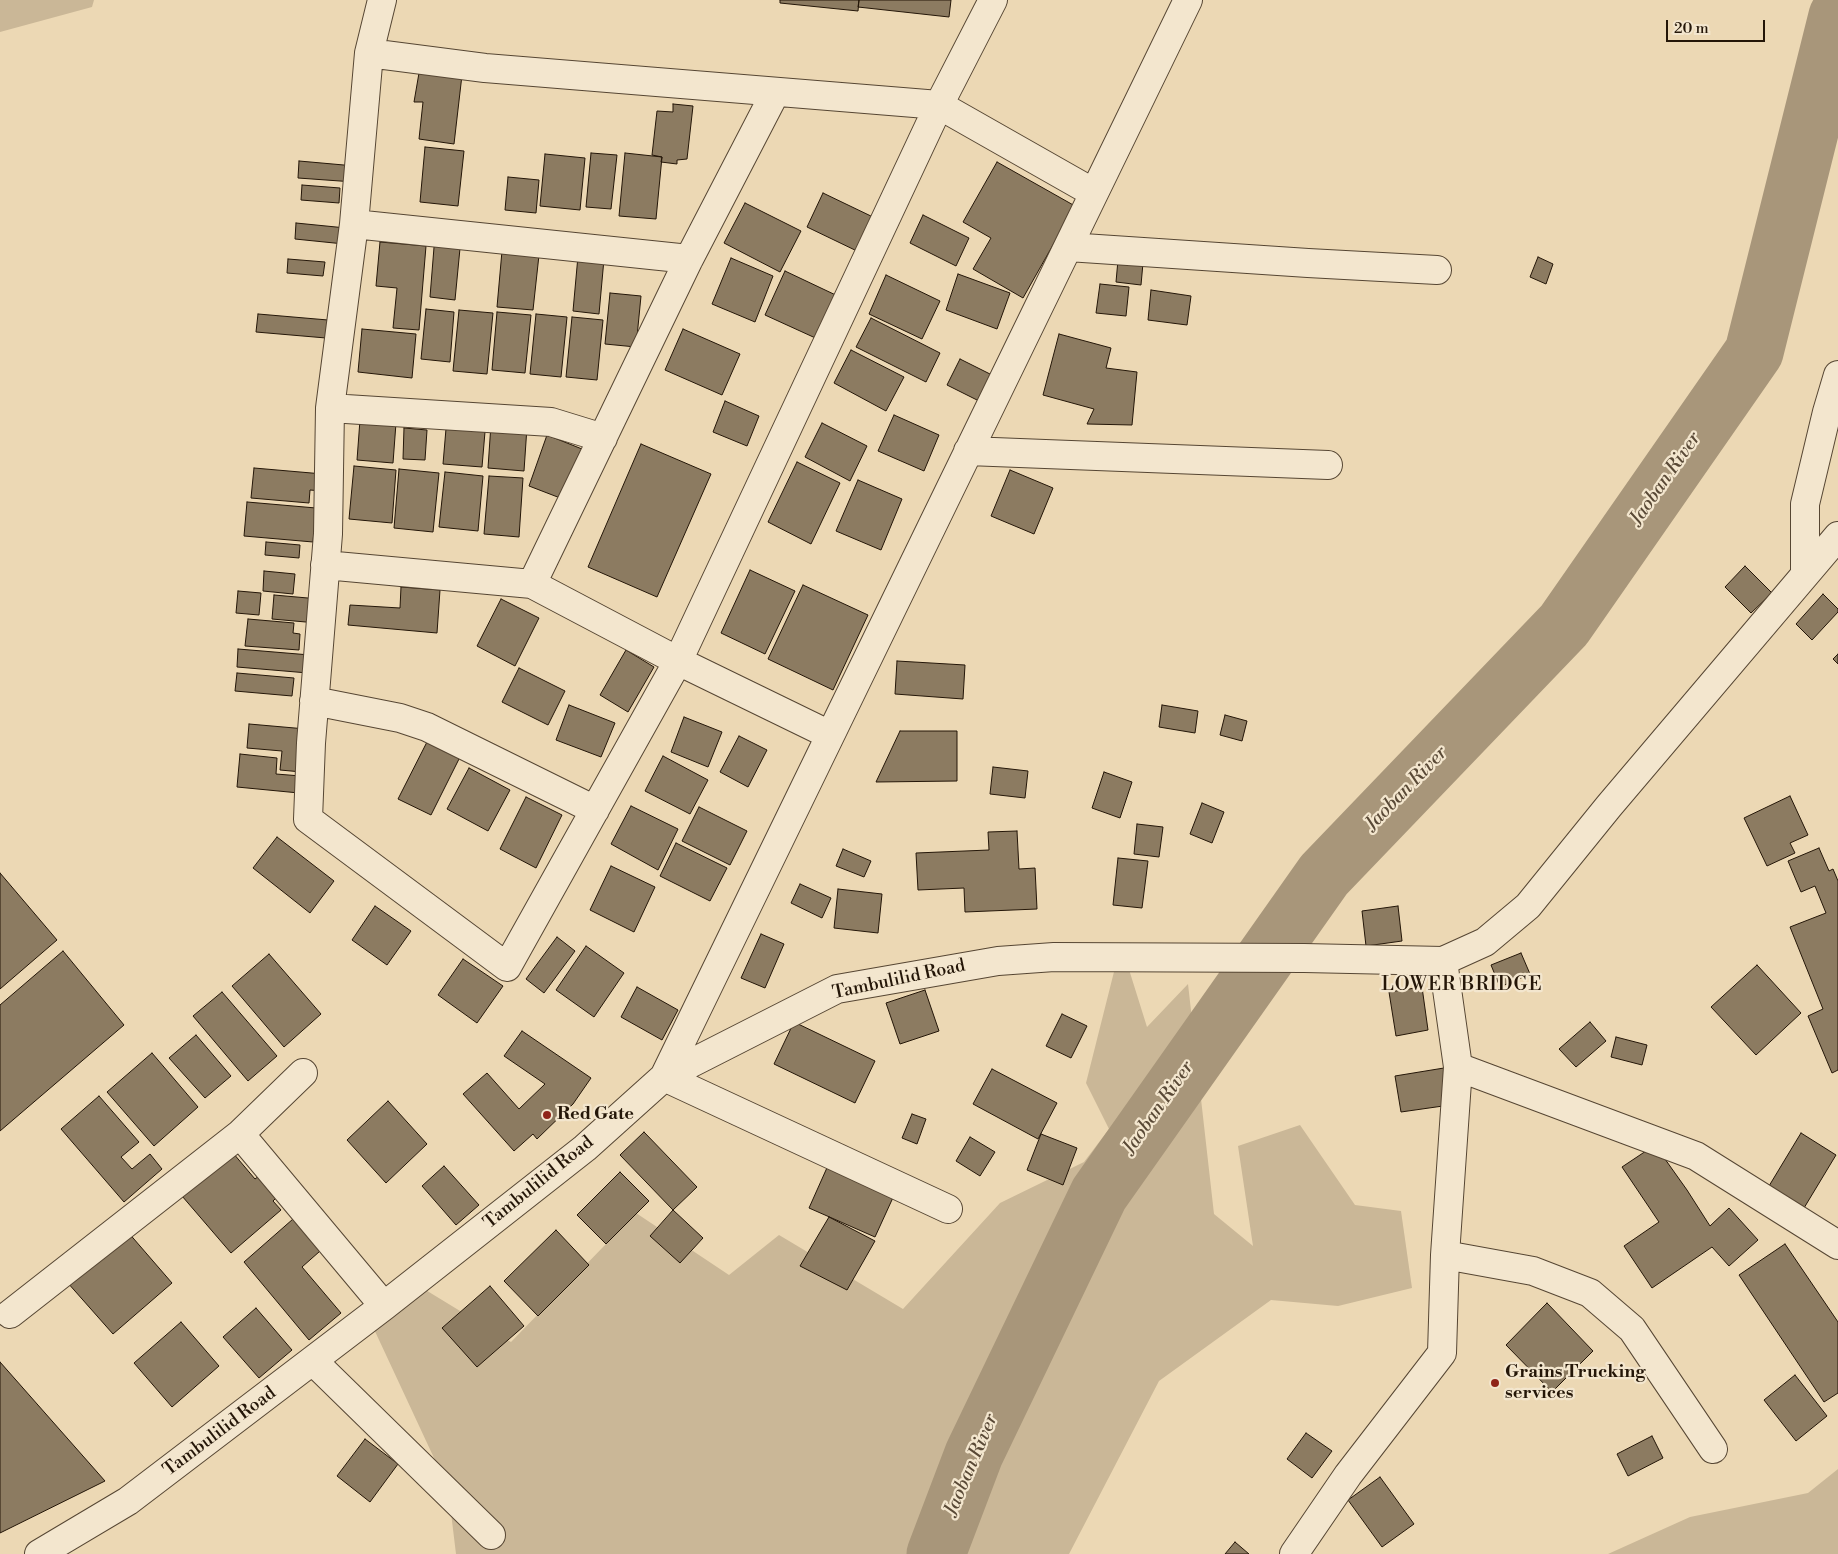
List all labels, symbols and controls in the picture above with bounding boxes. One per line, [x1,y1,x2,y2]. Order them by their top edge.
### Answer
scale bar [1668,10,1767,42]
text: 20 m [1674,19,1709,38]
water label: Jaoban River [1626,428,1706,530]
water label: Jaoban River [1361,742,1453,836]
street label: Tambulilid Road [831,955,967,1005]
district label: LOWER BRIDGE [1380,974,1544,996]
water label: Jaoban River [1119,1057,1199,1159]
place label: Red Gate [557,1104,634,1126]
marker: Red Gate [541,1109,553,1121]
street label: Tambulilid Road [480,1132,598,1234]
place label: Grains Trucking services [1505,1362,1645,1405]
marker: Grains Trucking services [1489,1377,1501,1389]
street label: Tambulilid Road [160,1383,280,1481]
water label: Jaoban River [940,1411,1004,1519]

